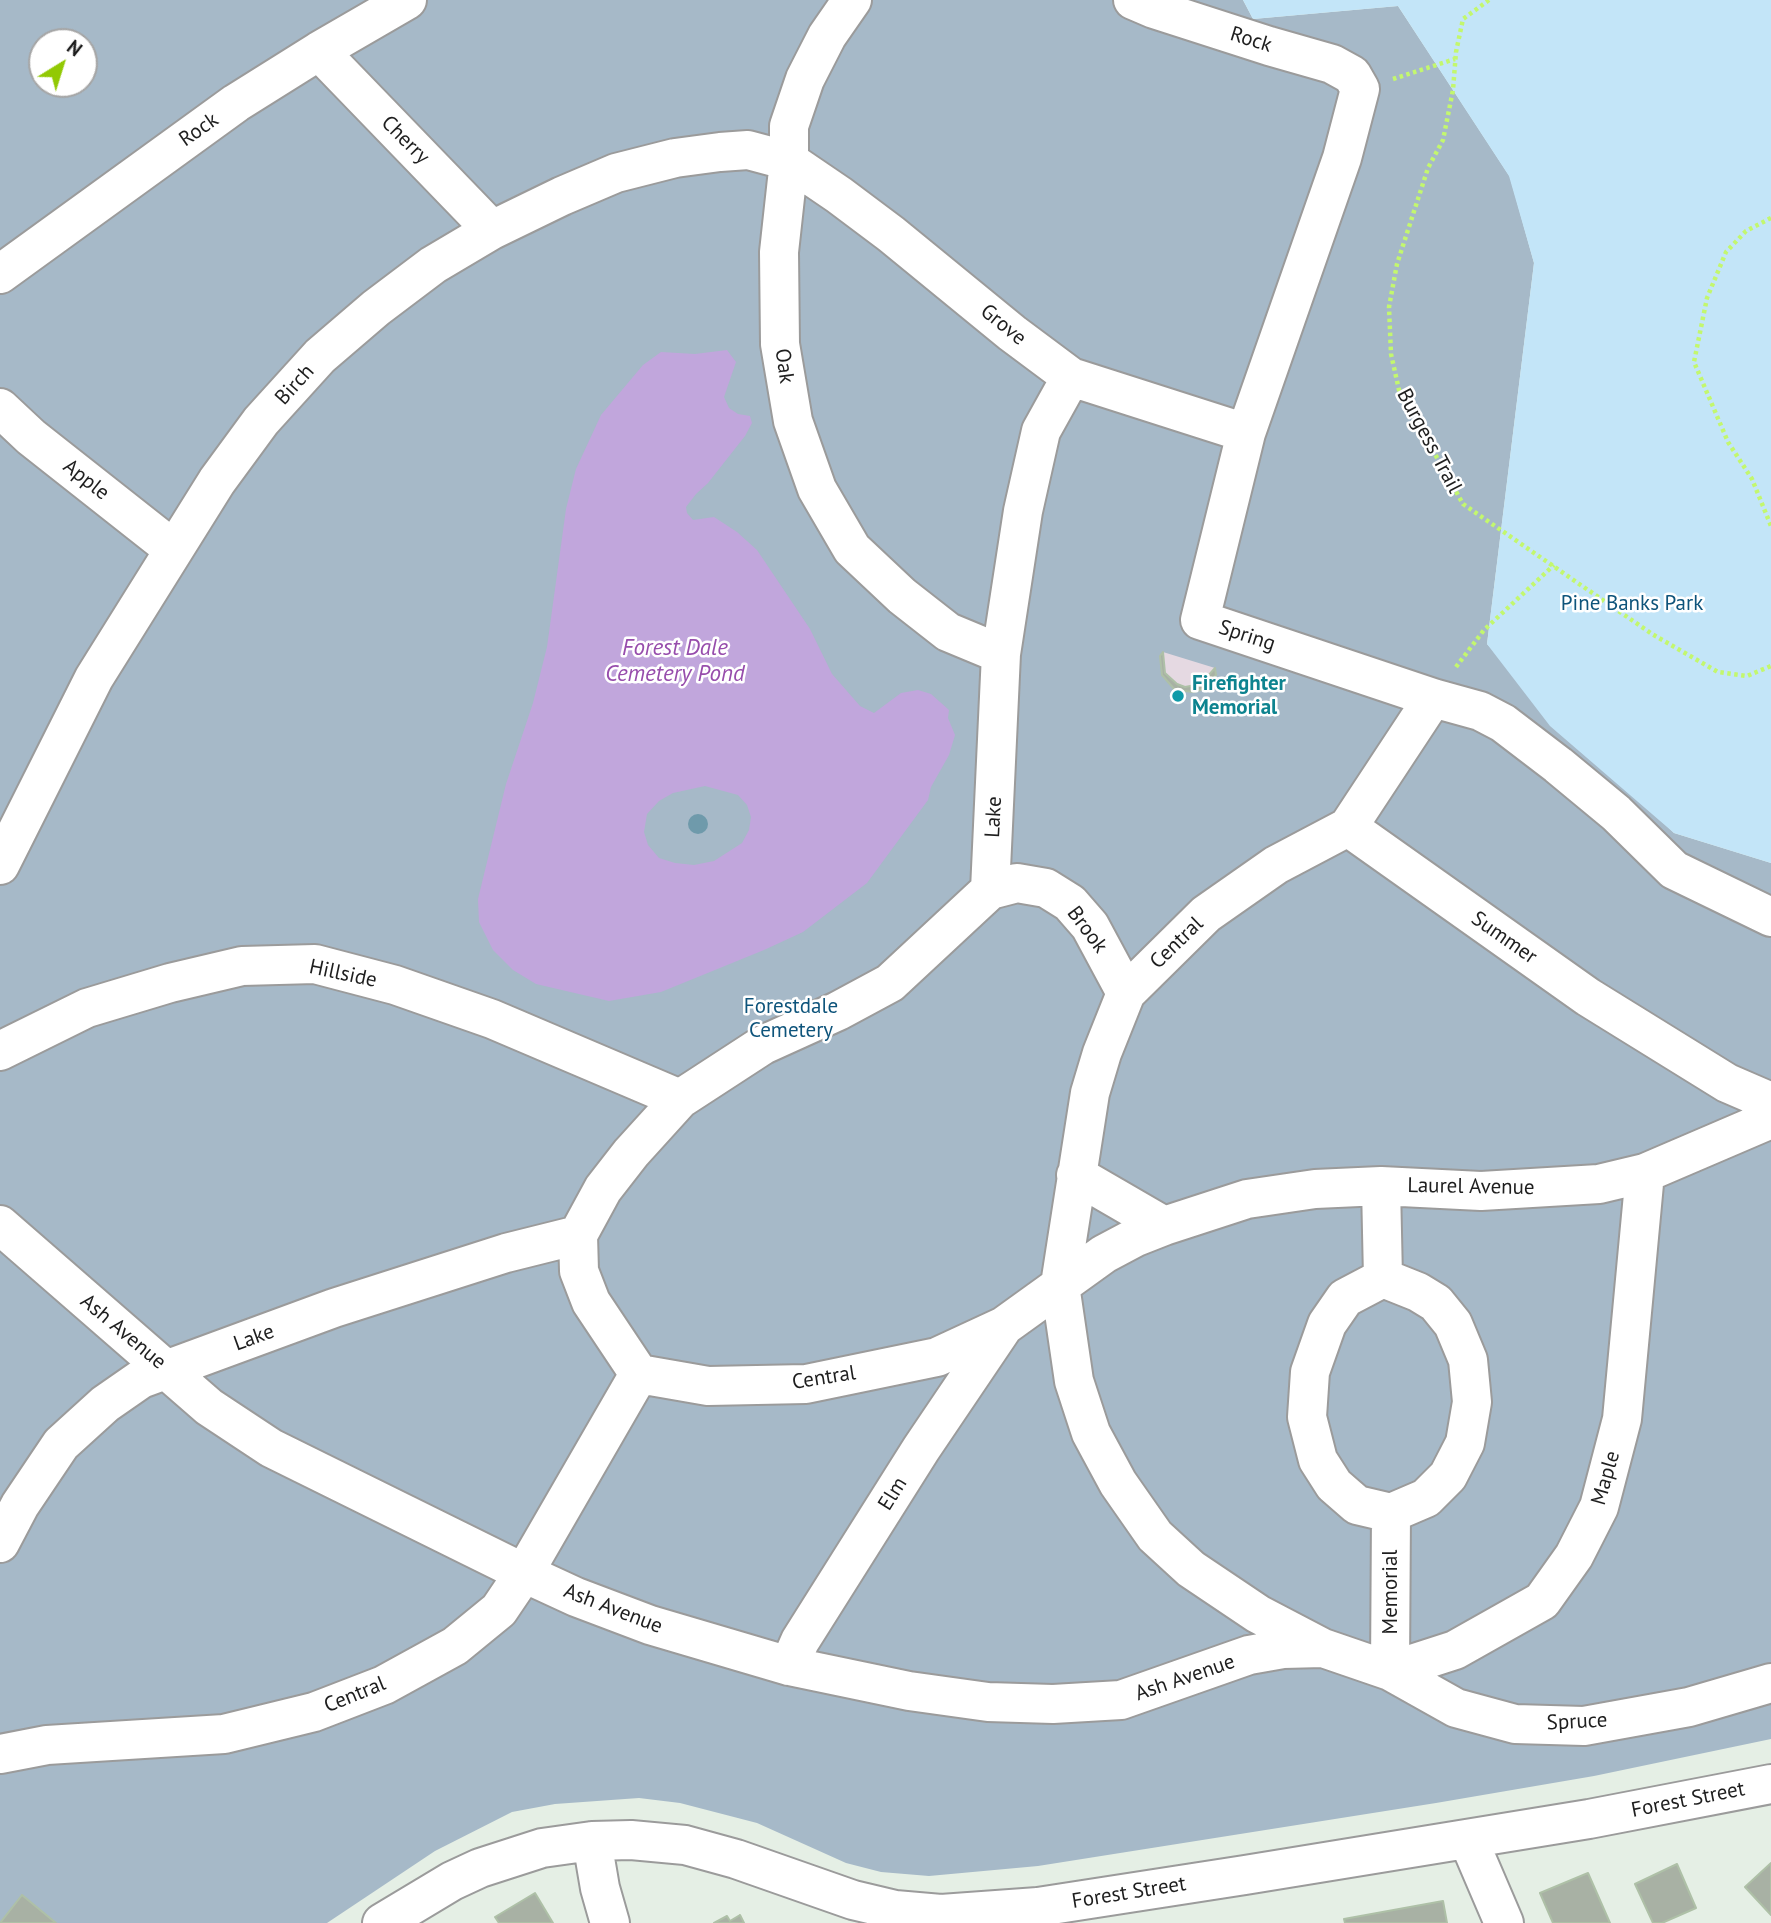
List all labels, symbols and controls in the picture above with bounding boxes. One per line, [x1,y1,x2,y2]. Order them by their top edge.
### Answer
street label: Rock [1227,22,1275,58]
north arrow [28,28,98,98]
text: N [62,35,87,61]
street label: Rock [174,108,224,152]
street label: Cherry [376,111,434,169]
street label: Grove [975,299,1031,351]
street label: Oak [769,347,799,385]
street label: Birch [270,359,320,411]
street label: Burgess Trail [1391,384,1467,498]
street label: Apple [58,454,114,506]
park label: Pine Banks Park [1561,591,1703,617]
street label: Spring [1216,615,1278,657]
water label: Forest Dale Cemetery Pond [605,634,745,688]
place label: Firefighter Memorial [1192,671,1286,721]
marker: Firefighter Memorial [1170,688,1186,704]
street label: Lake [980,796,1008,838]
street label: Brook [1061,902,1113,958]
street label: Summer [1466,906,1542,970]
street label: Central [1145,912,1209,974]
street label: Hillside [307,955,379,993]
park label: Forestdale Cemetery [744,994,838,1044]
street label: Laurel Avenue [1407,1173,1535,1201]
street label: Ash Avenue [75,1289,171,1375]
street label: Lake [230,1319,278,1357]
street label: Central [790,1361,858,1395]
street label: Maple [1586,1448,1626,1508]
street label: Elm [873,1473,913,1515]
street label: Memorial [1378,1550,1404,1634]
street label: Ash Avenue [560,1579,666,1639]
street label: Ash Avenue [1132,1649,1238,1707]
street label: Central [321,1671,389,1719]
street label: Spruce [1546,1708,1608,1736]
street label: Forest Street [1629,1777,1747,1823]
street label: Forest Street [1070,1872,1188,1914]

